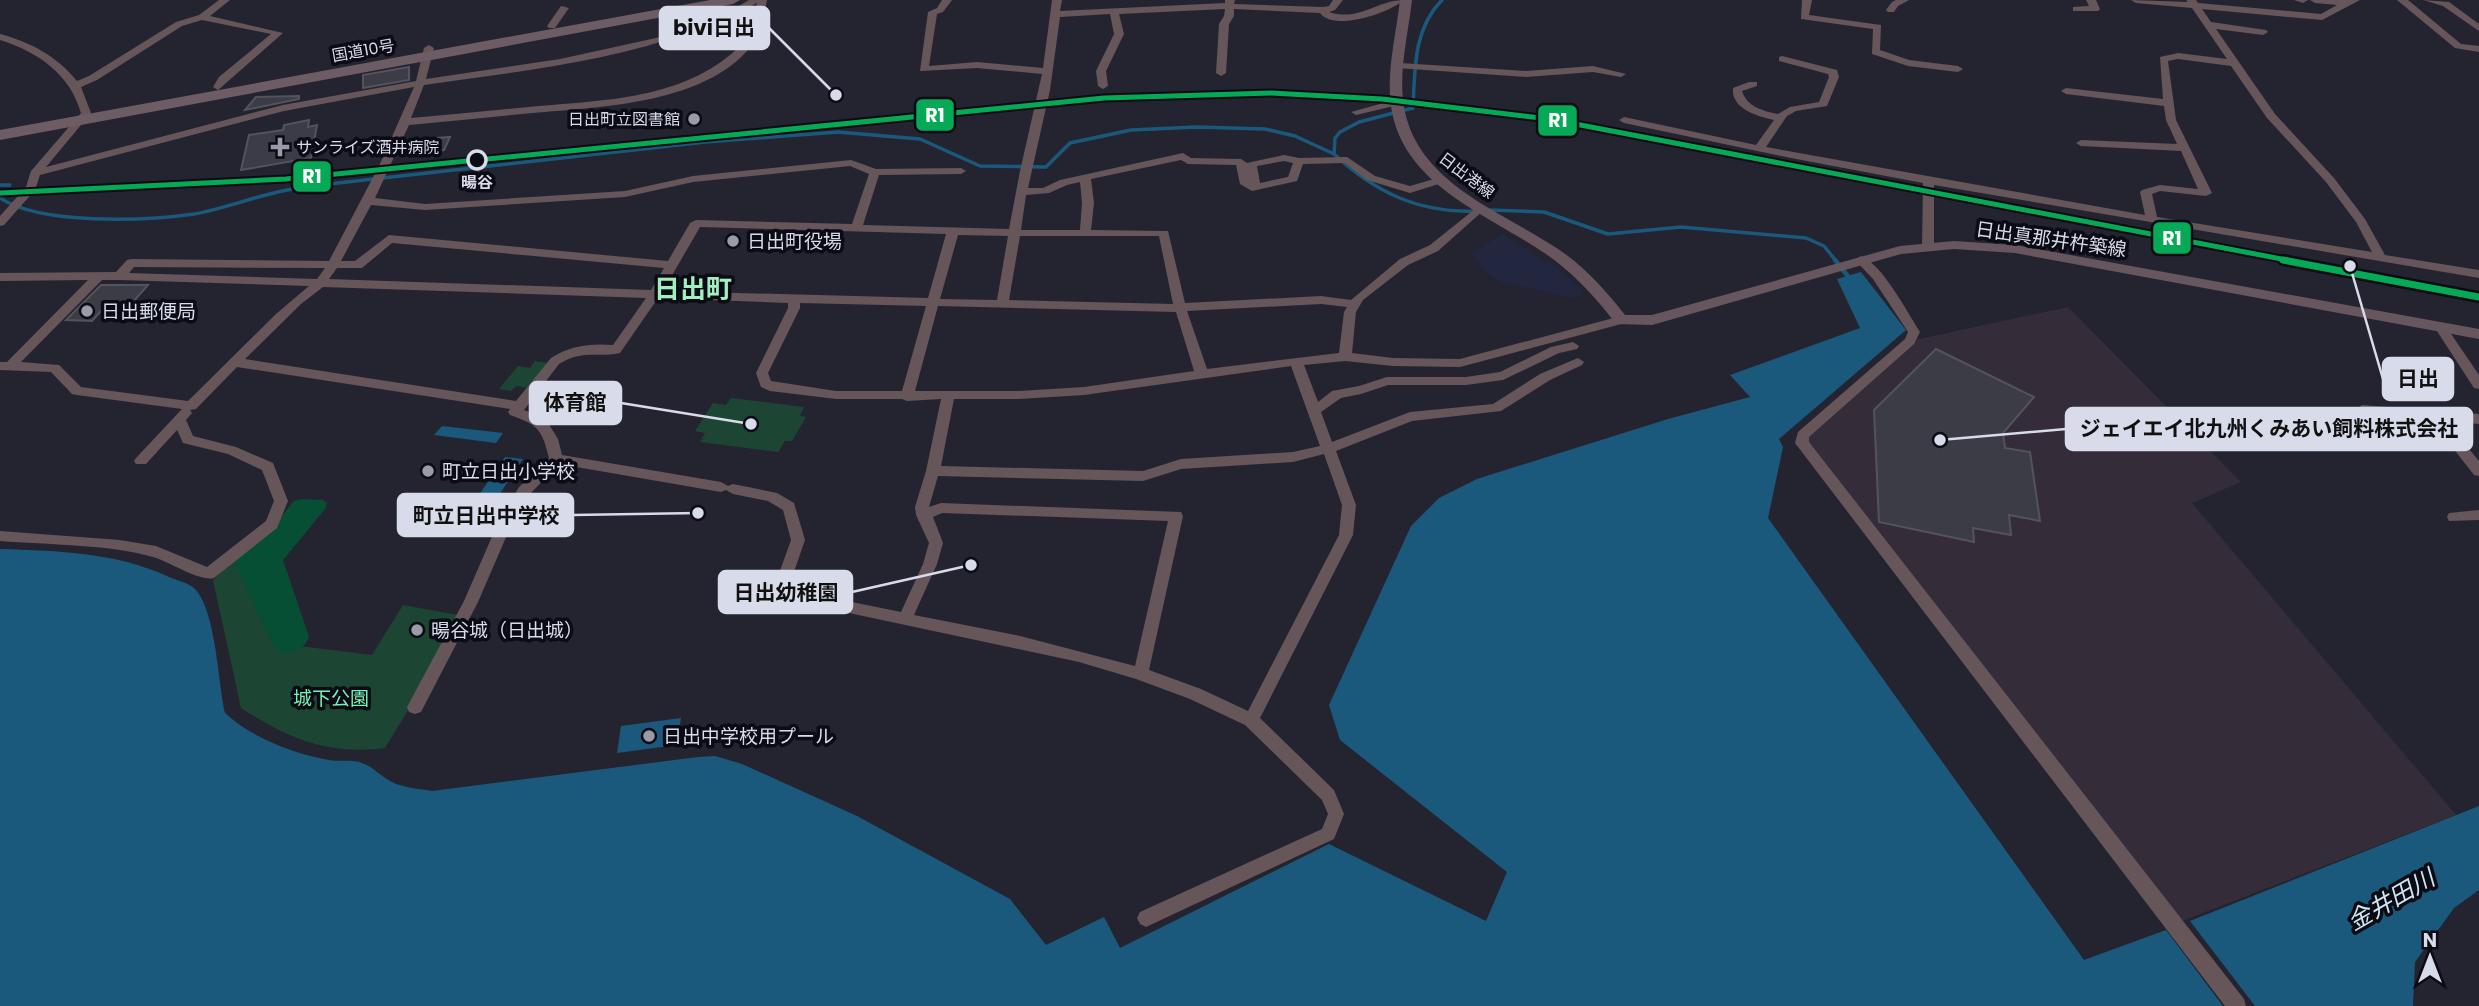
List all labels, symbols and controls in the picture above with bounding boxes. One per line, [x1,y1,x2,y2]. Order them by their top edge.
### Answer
callout: bivi日出 [660,7,769,49]
text: bivi日出 [673,13,755,42]
street label: 国道10号 [330,34,396,67]
line badge: R1 [915,98,955,132]
text: R1 [925,102,945,129]
line badge: R1 [1537,104,1578,137]
text: R1 [1548,107,1568,134]
place label: 日出町立図書館 [568,108,680,131]
marker: 日出町立図書館 [686,111,702,127]
place label: サンライズ酒井病院 [296,136,440,159]
marker: サンライズ酒井病院 [270,137,290,157]
street label: 日出港線 [1434,147,1499,204]
marker: 暘谷 [467,150,487,170]
line badge: R1 [292,160,332,193]
text: R1 [302,163,322,190]
place label: 暘谷 [461,171,493,194]
street label: 日出真那井杵築線 [1974,216,2128,263]
line badge: R1 [2152,221,2192,255]
text: R1 [2162,225,2182,252]
place label: 日出町役場 [747,228,842,255]
marker: 日出町役場 [725,233,741,249]
district label: 日出町 [654,271,732,307]
place label: 日出郵便局 [101,298,196,325]
marker: 日出郵便局 [79,303,95,319]
callout: 日出 [2383,358,2453,400]
text: 日出 [2397,364,2439,393]
callout: 体育館 [530,382,621,424]
text: 体育館 [544,388,607,417]
callout: ジェイエイ北九州くみあい飼料株式会社 [2066,408,2472,450]
text: ジェイエイ北九州くみあい飼料株式会社 [2080,414,2458,443]
place label: 町立日出小学校 [442,458,575,485]
marker: 町立日出小学校 [420,463,436,479]
callout: 町立日出中学校 [398,494,573,536]
text: 町立日出中学校 [413,501,560,530]
callout: 日出幼稚園 [719,571,852,613]
text: 日出幼稚園 [734,578,839,607]
place label: 暘谷城（日出城） [431,617,583,644]
marker: 暘谷城（日出城） [409,622,425,638]
park label: 城下公園 [293,685,369,712]
place label: 日出中学校用プール [663,723,834,750]
marker: 日出中学校用プール [641,728,657,744]
water label: 金井田川 [2341,860,2443,938]
north arrow [2395,922,2465,992]
text: N [2423,927,2437,954]

